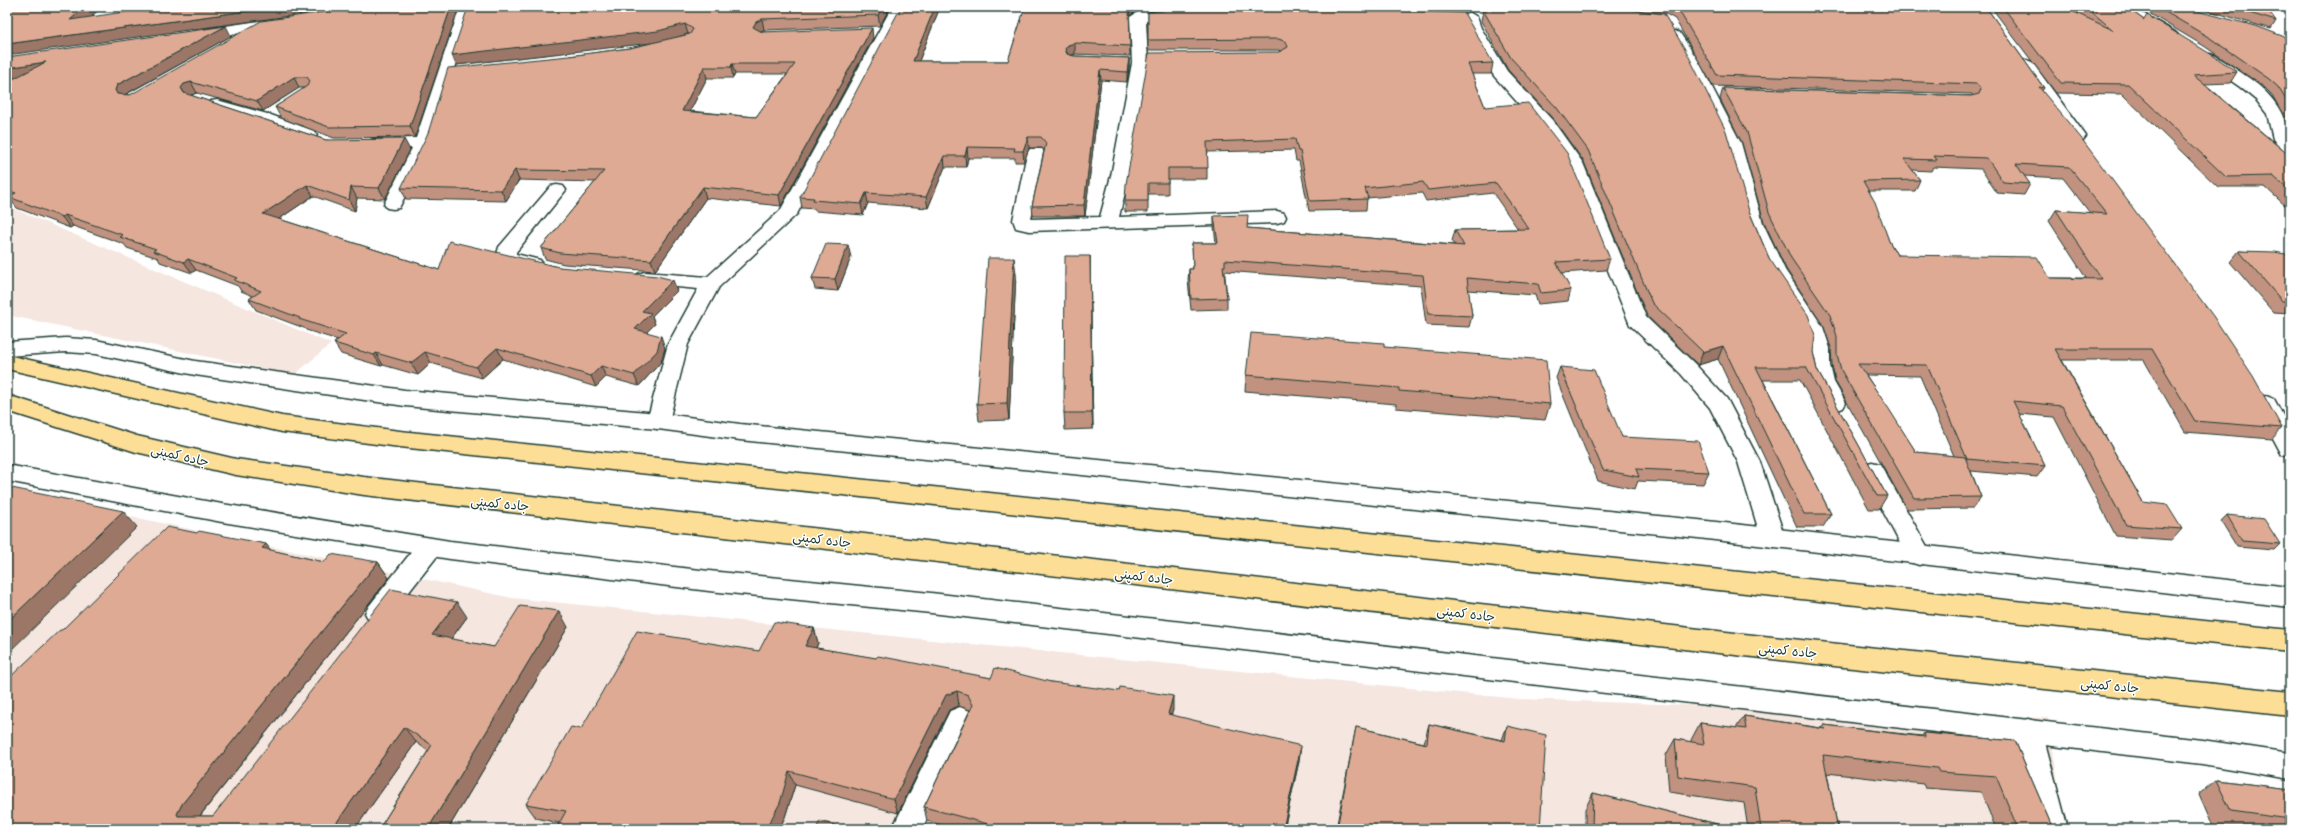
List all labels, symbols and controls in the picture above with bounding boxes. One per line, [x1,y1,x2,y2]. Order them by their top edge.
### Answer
street label: جاده کمپنی [149,444,210,471]
street label: جاده کمپنی [470,495,530,516]
street label: جاده کمپنی [792,530,852,553]
street label: جاده کمپنی [1114,567,1174,590]
street label: جاده کمپنی [1436,604,1496,627]
street label: جاده کمپنی [1758,642,1818,663]
street label: جاده کمپنی [2080,677,2140,698]

